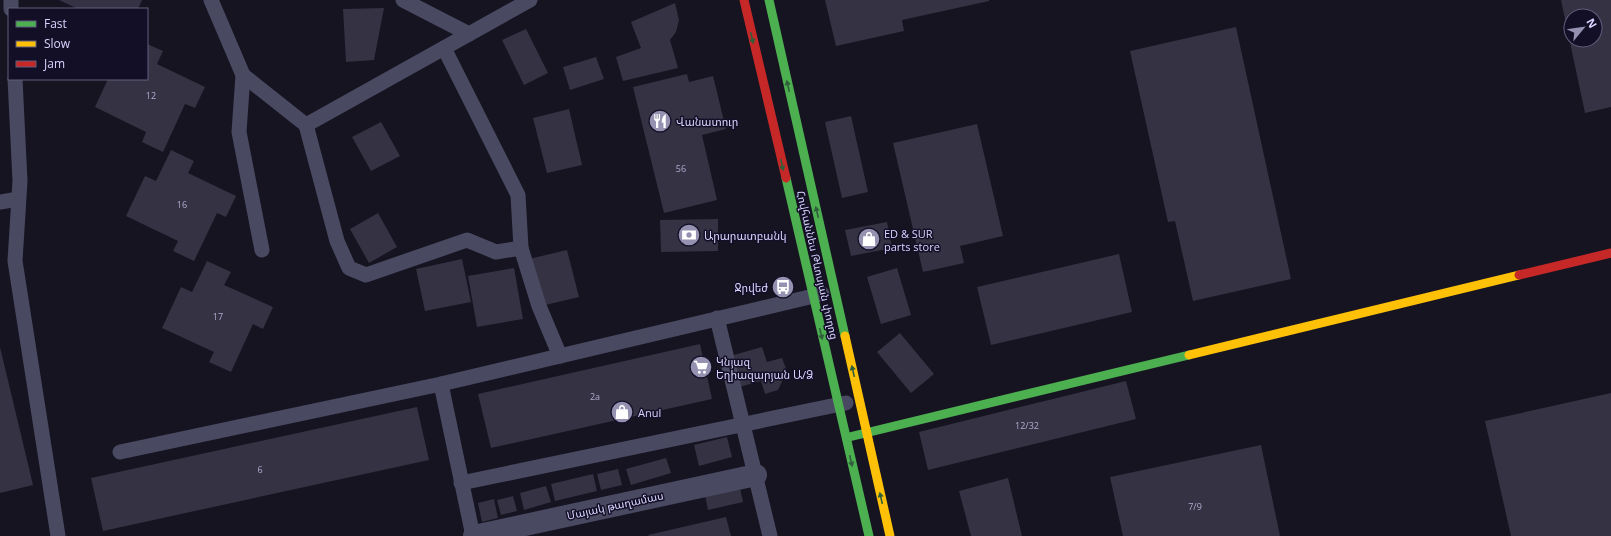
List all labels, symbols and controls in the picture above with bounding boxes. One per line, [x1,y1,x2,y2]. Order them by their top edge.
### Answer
legend [8,8,148,80]
north arrow [1563,8,1603,48]
text: Fast [44,15,67,32]
text: N [1583,15,1601,30]
one-way arrow [750,32,756,44]
text: Slow [44,35,71,52]
text: Jam [43,55,65,72]
one-way arrow [785,79,791,92]
house number: 12 [146,89,156,102]
restaurant icon: Վանատուր [647,108,673,134]
place label: Վանատուր [676,114,738,129]
one-way arrow [779,158,785,171]
house number: 56 [676,162,686,175]
street label: Հովհաննես Թևոսյան փողոց [794,189,842,341]
house number: 16 [177,198,187,211]
one-way arrow [813,206,819,219]
bank icon: Արարատբանկ [676,222,702,248]
shop icon: ED & SUR parts store [856,226,882,252]
place label: ED & SUR parts store [884,226,940,254]
place label: Արարատբանկ [704,228,787,243]
bus stop icon: Ջրվեժ [770,274,796,300]
place label: Ջրվեժ [735,280,768,295]
house number: 17 [213,310,223,323]
one-way arrow [819,328,825,340]
supermarket icon: Կնյազ Եղիազարյան Ա/Ձ [688,354,714,380]
place label: Կնյազ Եղիազարյան Ա/Ձ [716,354,813,382]
one-way arrow [849,365,855,377]
house number: 2a [590,390,600,403]
shop icon: Anul [609,399,635,425]
place label: Anul [638,405,661,420]
house number: 12/32 [1015,419,1039,432]
one-way arrow [849,454,855,467]
house number: 6 [257,463,263,476]
street label: Մայակ թաղամաս [565,487,665,523]
one-way arrow [878,492,884,504]
house number: 7/9 [1188,500,1202,513]

